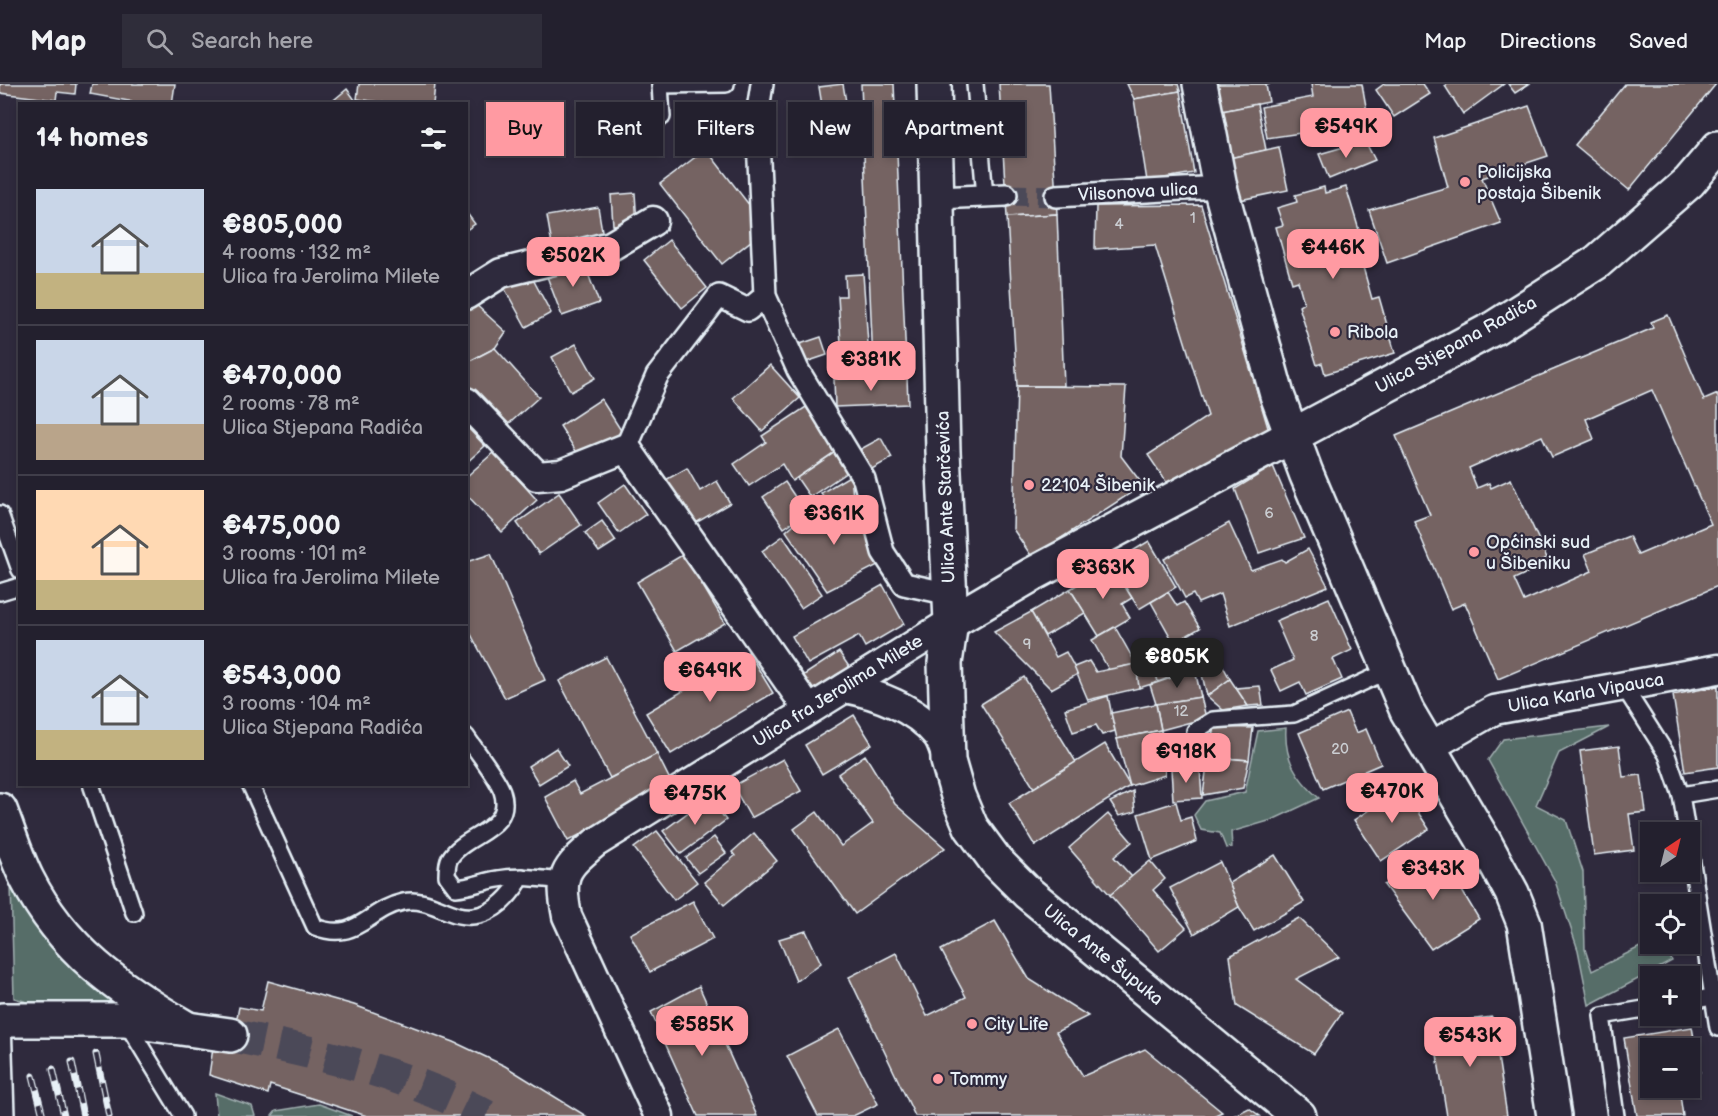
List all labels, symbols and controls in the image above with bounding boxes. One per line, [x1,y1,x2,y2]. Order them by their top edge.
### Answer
search box [122,14,542,68]
text: Map [30,25,86,58]
icon: search [143,25,176,58]
text: Search here [191,28,313,55]
text: Map [1424,29,1467,54]
text: Directions [1500,29,1596,54]
text: Saved [1629,29,1688,54]
chip: Buy [486,102,564,156]
chip: Rent [576,102,663,156]
chip: Filters [675,102,776,156]
chip: New [788,102,872,156]
chip: Apartment [884,102,1025,156]
pin: €549K [1304,108,1388,159]
text: €549K [1314,115,1378,139]
icon: filters [417,122,450,155]
text: 14 homes [36,123,148,154]
place label: Policijska postaja Šibenik [1477,162,1601,204]
marker: Policijska postaja Šibenik [1458,175,1472,189]
street label: Vilsonova ulica [1077,178,1199,206]
house number: 1 [1190,209,1196,228]
text: €805,000 [222,210,343,241]
icon: home [84,213,156,285]
house number: 4 [1114,215,1124,234]
pin: €446K [1291,229,1375,280]
text: €446K [1301,236,1365,260]
pin: €502K [531,237,615,288]
text: 4 rooms · 132 m² [222,241,371,265]
text: €502K [541,244,605,268]
text: Ulica fra Jerolima Milete [222,265,440,289]
street label: Ulica Stjepana Radića [1372,292,1540,398]
place label: Ribola [1347,322,1398,343]
marker: Ribola [1328,325,1342,339]
pin: €381K [829,341,913,392]
text: €381K [841,348,901,372]
text: €470,000 [222,361,342,392]
icon: home [84,364,156,436]
text: 2 rooms · 78 m² [222,392,360,416]
street label: Ulica Ante Starčevića [932,410,960,584]
text: Ulica Stjepana Radića [222,416,423,440]
place label: 22104 Šibenik [1041,474,1155,496]
marker: 22104 Šibenik [1022,478,1036,492]
pin: €361K [792,495,876,546]
text: €361K [804,502,864,526]
house number: 6 [1264,504,1274,523]
text: €475,000 [222,511,341,542]
icon: home [84,514,156,586]
place label: Općinski sud u Šibeniku [1486,532,1590,574]
text: 3 rooms · 101 m² [222,542,367,566]
marker: Općinski sud u Šibeniku [1467,545,1481,559]
pin: €363K [1061,549,1145,600]
text: €363K [1071,556,1135,580]
text: Ulica fra Jerolima Milete [222,566,440,590]
house number: 8 [1310,627,1319,646]
street label: Ulica fra Jerolima Milete [749,630,927,752]
house number: 9 [1023,635,1031,654]
pin: €805K [1135,638,1219,689]
text: €805K [1145,645,1209,669]
pin: €649K [668,652,752,703]
text: €649K [678,659,742,683]
text: €543,000 [222,661,341,692]
icon: home [84,664,156,736]
street label: Ulica Karla Vipauca [1506,669,1666,717]
text: 3 rooms · 104 m² [222,692,371,716]
house number: 12 [1174,702,1188,721]
text: Ulica Stjepana Radića [222,716,423,740]
pin: €918K [1144,733,1228,784]
text: €918K [1156,740,1216,764]
house number: 20 [1331,740,1349,759]
pin: €470K [1350,773,1434,824]
pin: €475K [653,775,737,826]
text: €470K [1360,780,1424,804]
text: €475K [663,782,727,806]
north arrow [1640,822,1700,882]
map controls [1640,822,1700,1098]
pin: €343K [1391,850,1475,901]
text: €343K [1401,857,1465,881]
button: locate [1640,894,1700,954]
street label: Ulica Ante Šupuka [1039,899,1168,1010]
button: + [1640,966,1700,1026]
pin: €585K [660,1006,744,1057]
text: €585K [670,1013,734,1037]
place label: City Life [984,1014,1049,1035]
marker: City Life [965,1017,979,1031]
pin: €543K [1428,1017,1512,1068]
text: €543K [1438,1024,1502,1048]
button: − [1640,1038,1700,1098]
place label: Tommy [950,1069,1008,1090]
marker: Tommy [931,1072,945,1086]

